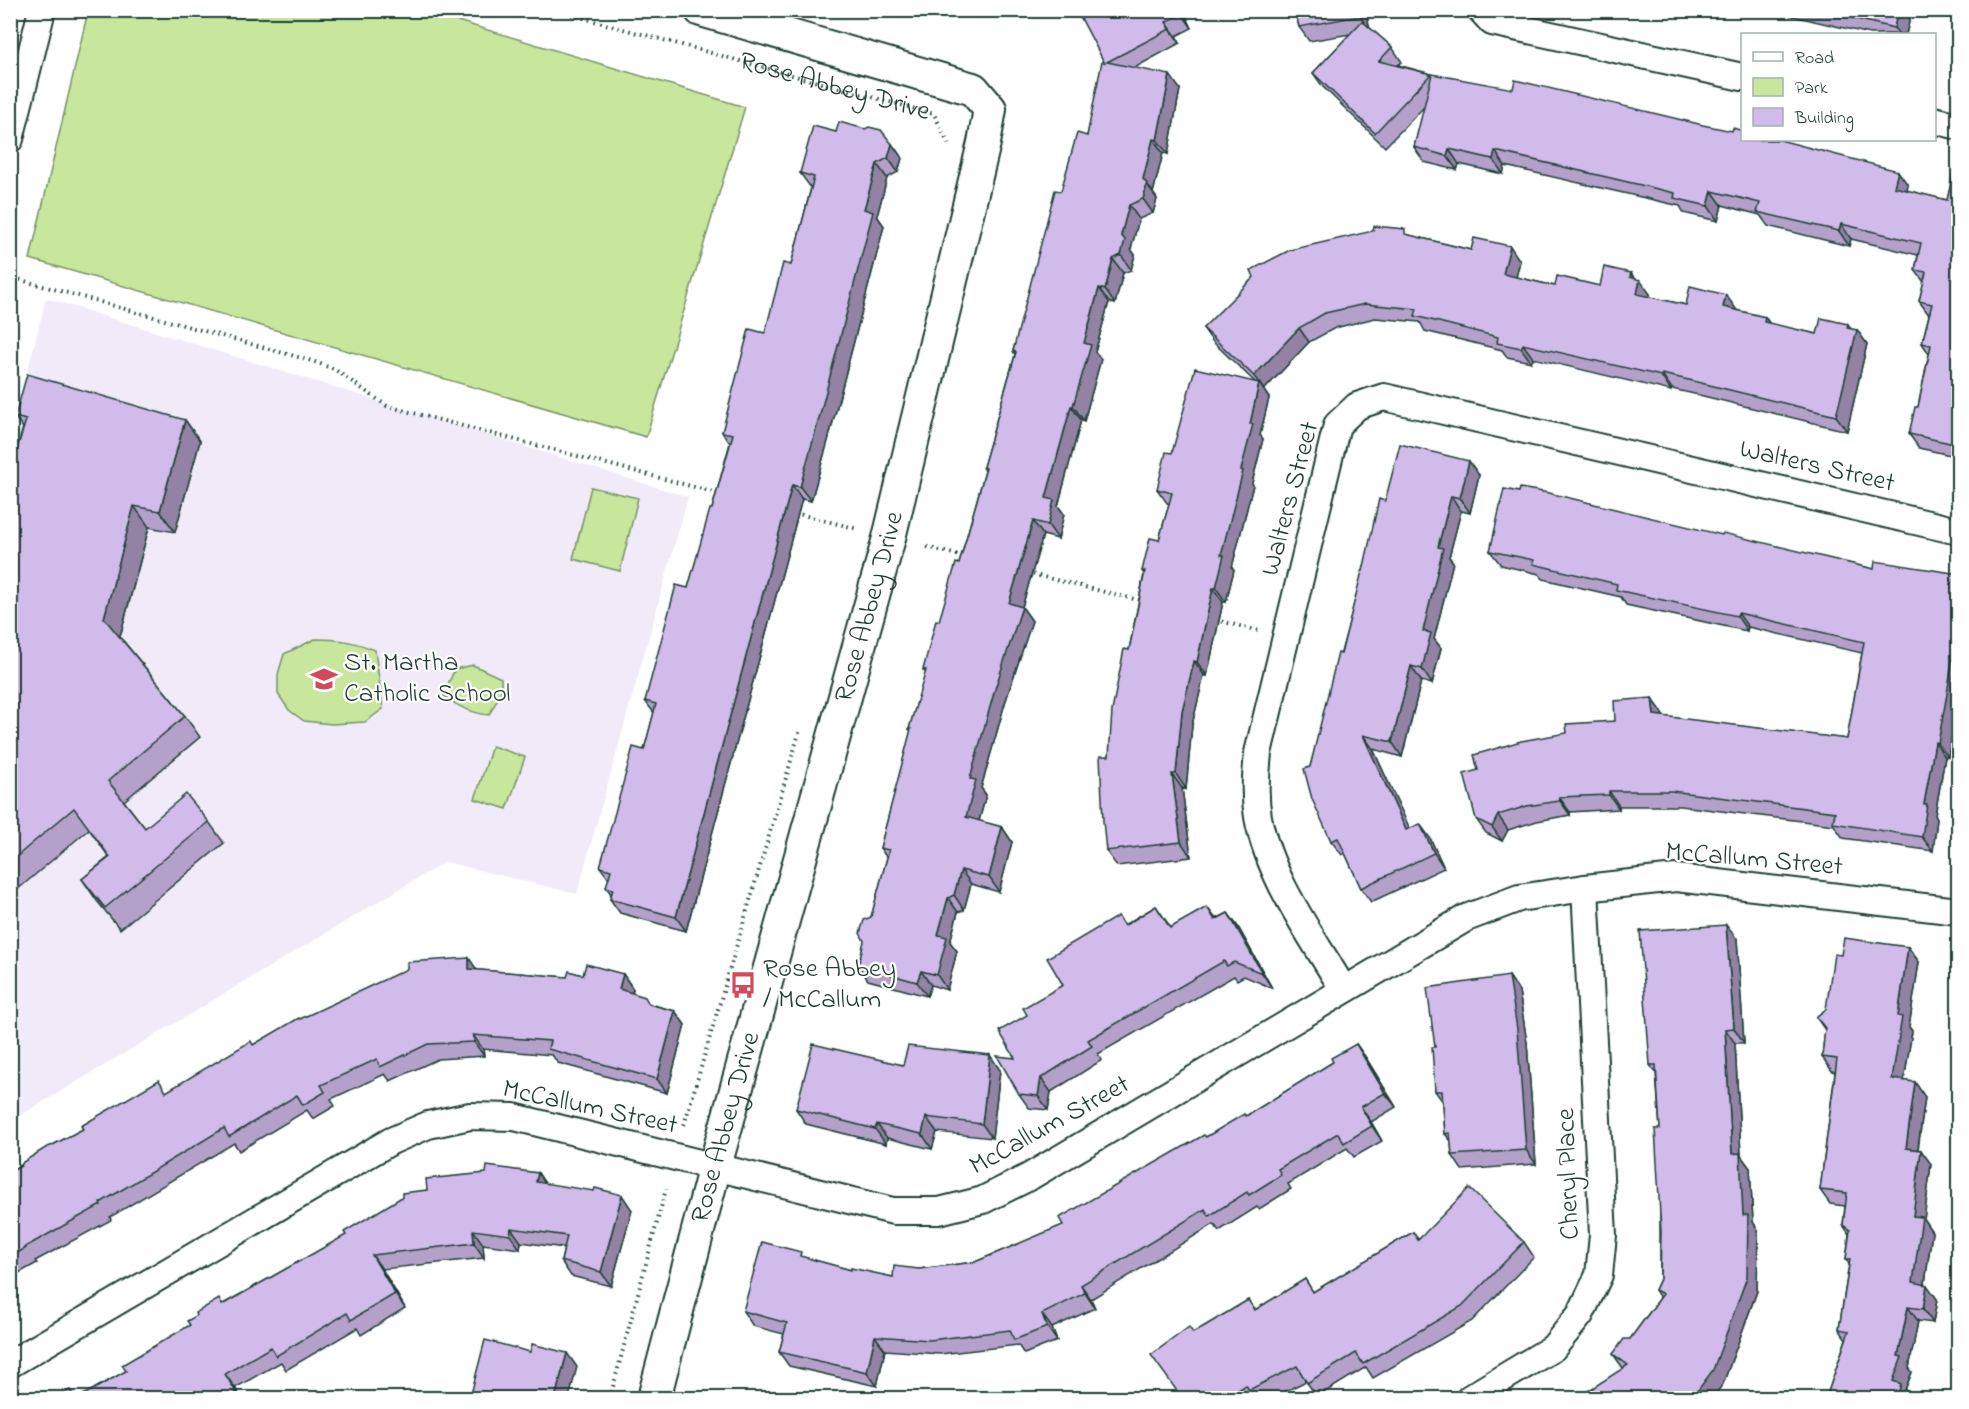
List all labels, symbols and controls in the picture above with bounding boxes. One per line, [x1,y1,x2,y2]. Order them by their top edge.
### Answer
legend [1741,33,1936,141]
street label: Rose Abbey Drive [735,42,935,132]
text: Road [1795,46,1834,72]
text: Park [1795,76,1828,102]
text: Building [1794,106,1854,133]
street label: Walters Street [1252,418,1330,580]
street label: Walters Street [1736,430,1898,504]
street label: Rose Abbey Drive [825,507,914,707]
place label: St. Martha Catholic School [344,644,511,714]
school or university icon: St. Martha Catholic School [309,664,339,694]
street label: McCallum Street [1664,833,1844,887]
place label: Rose Abbey / McCallum [763,950,896,1020]
bus stop icon: Rose Abbey / McCallum [728,970,758,1000]
street label: Rose Abbey Drive [681,1027,771,1227]
street label: McCallum Street [963,1066,1137,1186]
street label: McCallum Street [499,1070,681,1146]
street label: Cheryl Place [1547,1107,1591,1240]

